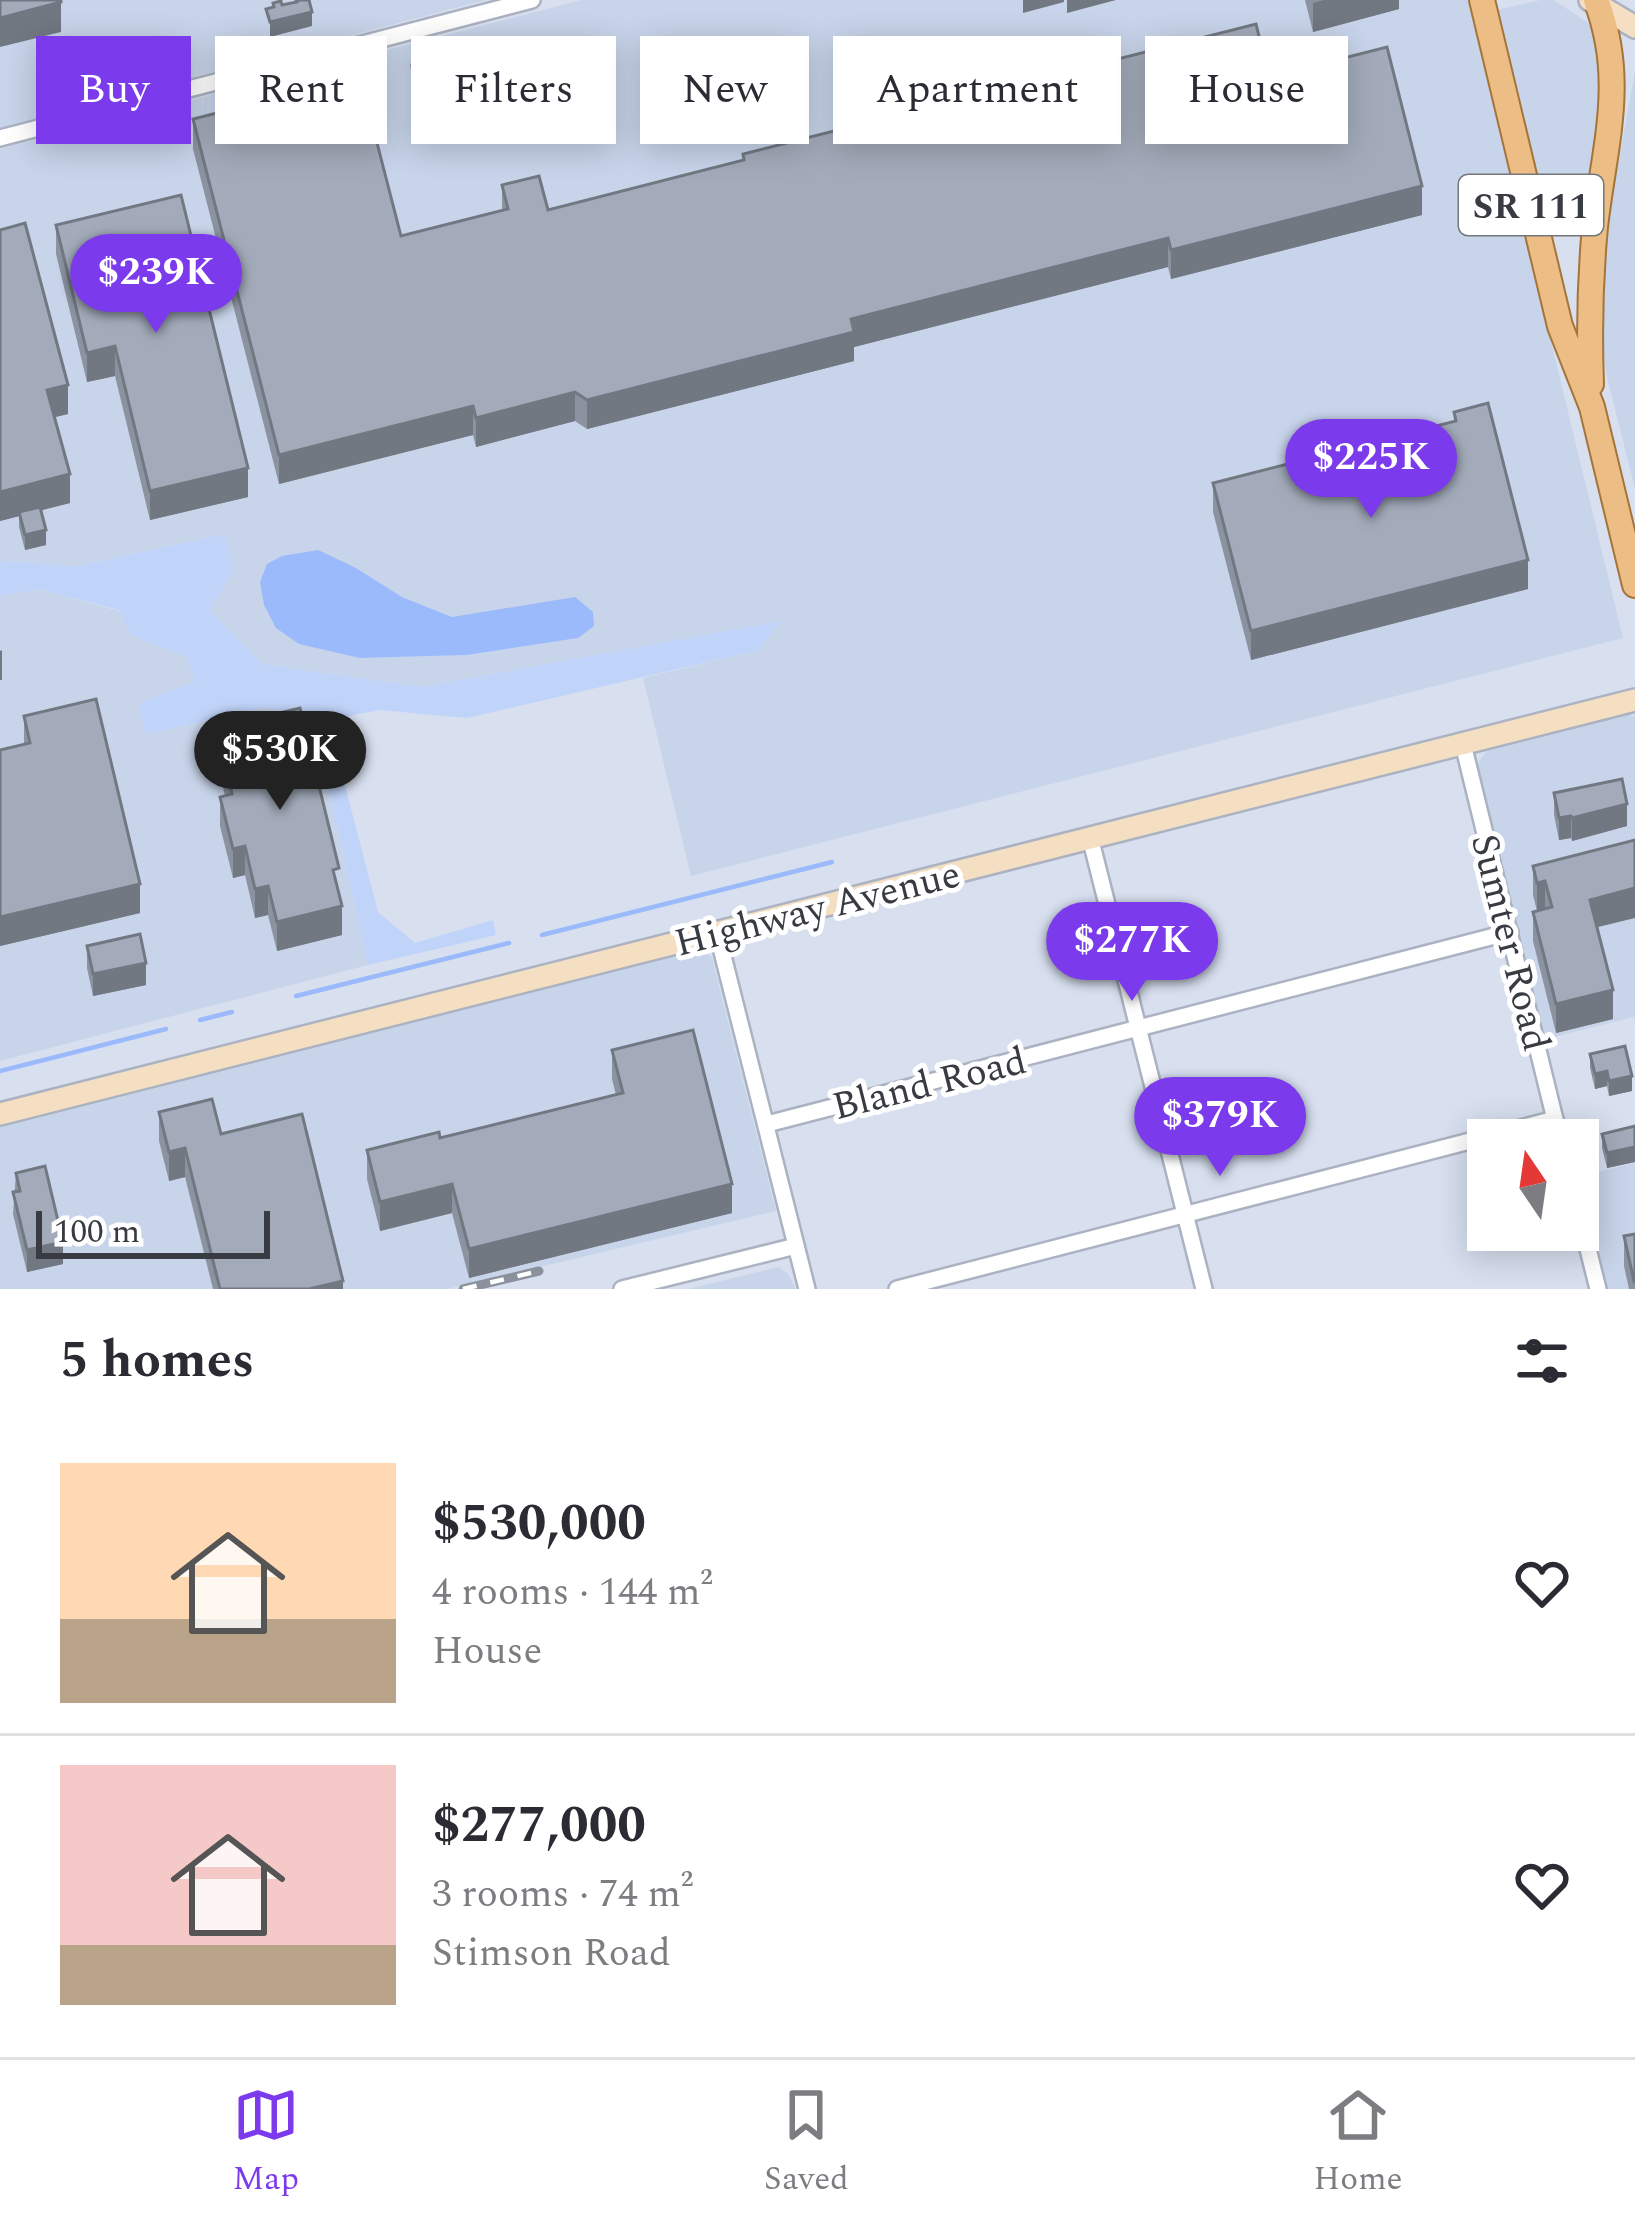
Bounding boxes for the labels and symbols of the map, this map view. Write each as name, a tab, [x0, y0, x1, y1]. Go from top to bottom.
road number: SR 111	[1459, 175, 1603, 235]
pin: $239K	[72, 234, 240, 336]
pin: $225K	[1287, 419, 1455, 521]
pin: $530K	[196, 711, 364, 813]
street label: Sumter Road	[1454, 828, 1565, 1057]
street label: Highway Avenue	[669, 845, 967, 973]
pin: $277K	[1048, 902, 1216, 1004]
street label: Bland Road	[826, 1032, 1033, 1137]
pin: $379K	[1136, 1077, 1304, 1179]
north arrow	[1467, 1119, 1599, 1251]
scale bar	[36, 1205, 270, 1258]

